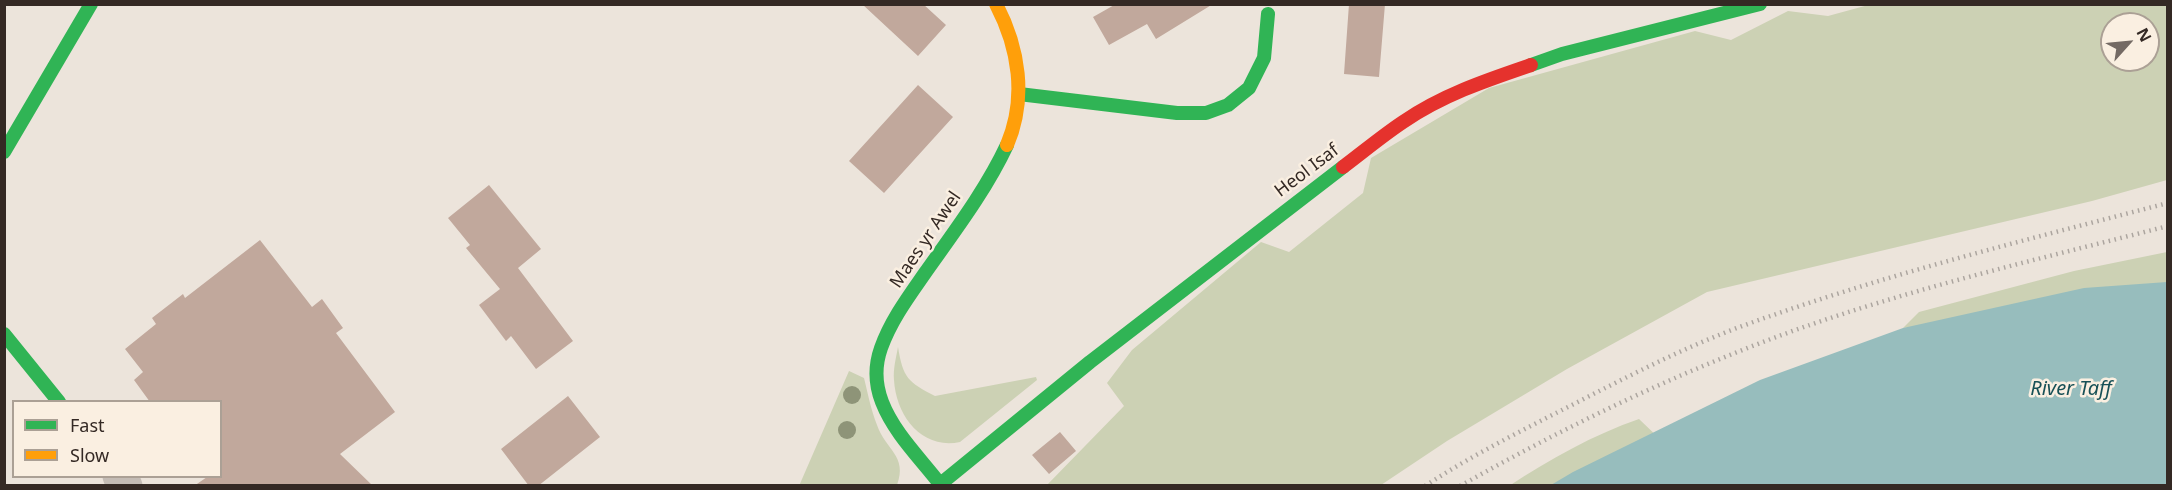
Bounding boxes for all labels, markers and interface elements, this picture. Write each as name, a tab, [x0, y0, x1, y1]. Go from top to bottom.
north arrow	[2100, 12, 2160, 72]
text: N	[2131, 24, 2157, 46]
street label: Heol Isaf	[1271, 140, 1343, 202]
street label: Maes yr Awel	[886, 188, 966, 292]
water label: River Taff	[2030, 377, 2112, 401]
legend	[12, 400, 222, 478]
text: Fast	[70, 413, 105, 437]
text: Slow	[70, 443, 109, 467]

